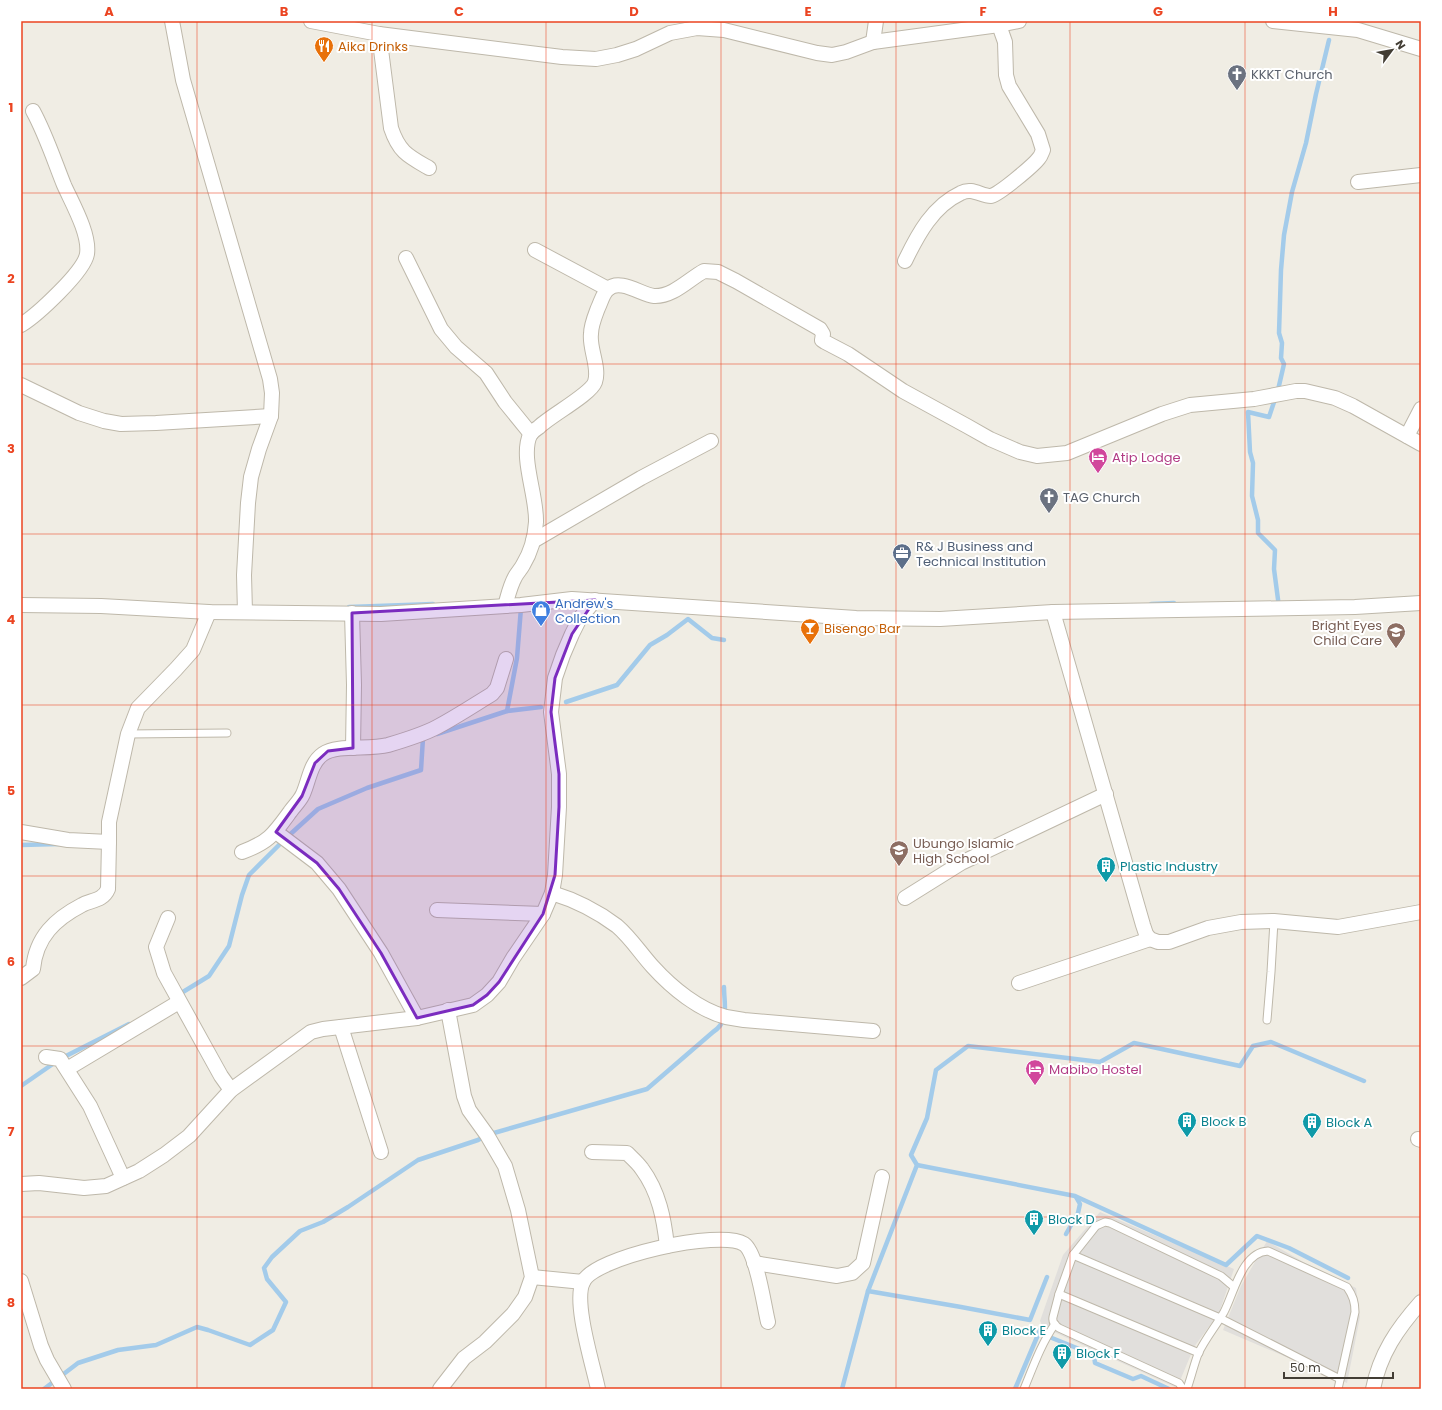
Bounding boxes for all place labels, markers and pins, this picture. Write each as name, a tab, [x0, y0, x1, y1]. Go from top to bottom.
restaurant icon: Aika Drinks	[313, 35, 335, 63]
place label: Aika Drinks	[338, 37, 408, 56]
church icon: KKKT Church	[1226, 63, 1248, 91]
place label: KKKT Church	[1251, 65, 1333, 84]
hotel icon: Atip Lodge	[1087, 446, 1109, 474]
place label: Atip Lodge	[1112, 448, 1181, 467]
church icon: TAG Church	[1038, 486, 1060, 514]
place label: TAG Church	[1063, 488, 1140, 507]
place label: R& J Business and Technical Institution	[916, 537, 1046, 571]
office icon: R& J Business and Technical Institution	[891, 542, 913, 570]
place label: Andrew's Collection	[555, 594, 620, 628]
shop icon: Andrew's Collection	[530, 599, 552, 627]
place label: Bright Eyes Child Care	[1312, 616, 1382, 650]
bar icon: Bisengo Bar	[799, 617, 821, 645]
place label: Bisengo Bar	[824, 619, 901, 638]
school or university icon: Bright Eyes Child Care	[1385, 621, 1407, 649]
place label: Ubungo Islamic High School	[913, 834, 1014, 868]
school or university icon: Ubungo Islamic High School	[888, 839, 910, 867]
building icon: Plastic Industry	[1095, 855, 1117, 883]
place label: Plastic Industry	[1120, 857, 1219, 876]
hotel icon: Mabibo Hostel	[1024, 1058, 1046, 1086]
place label: Mabibo Hostel	[1049, 1060, 1142, 1079]
building icon: Block B	[1176, 1110, 1198, 1138]
building icon: Block A	[1301, 1111, 1323, 1139]
place label: Block B	[1201, 1112, 1247, 1131]
place label: Block A	[1326, 1113, 1373, 1132]
building icon: Block D	[1023, 1208, 1045, 1236]
place label: Block D	[1048, 1210, 1095, 1229]
building icon: Block E	[977, 1319, 999, 1347]
place label: Block E	[1002, 1321, 1046, 1340]
building icon: Block F	[1051, 1342, 1073, 1370]
place label: Block F	[1076, 1344, 1121, 1363]

